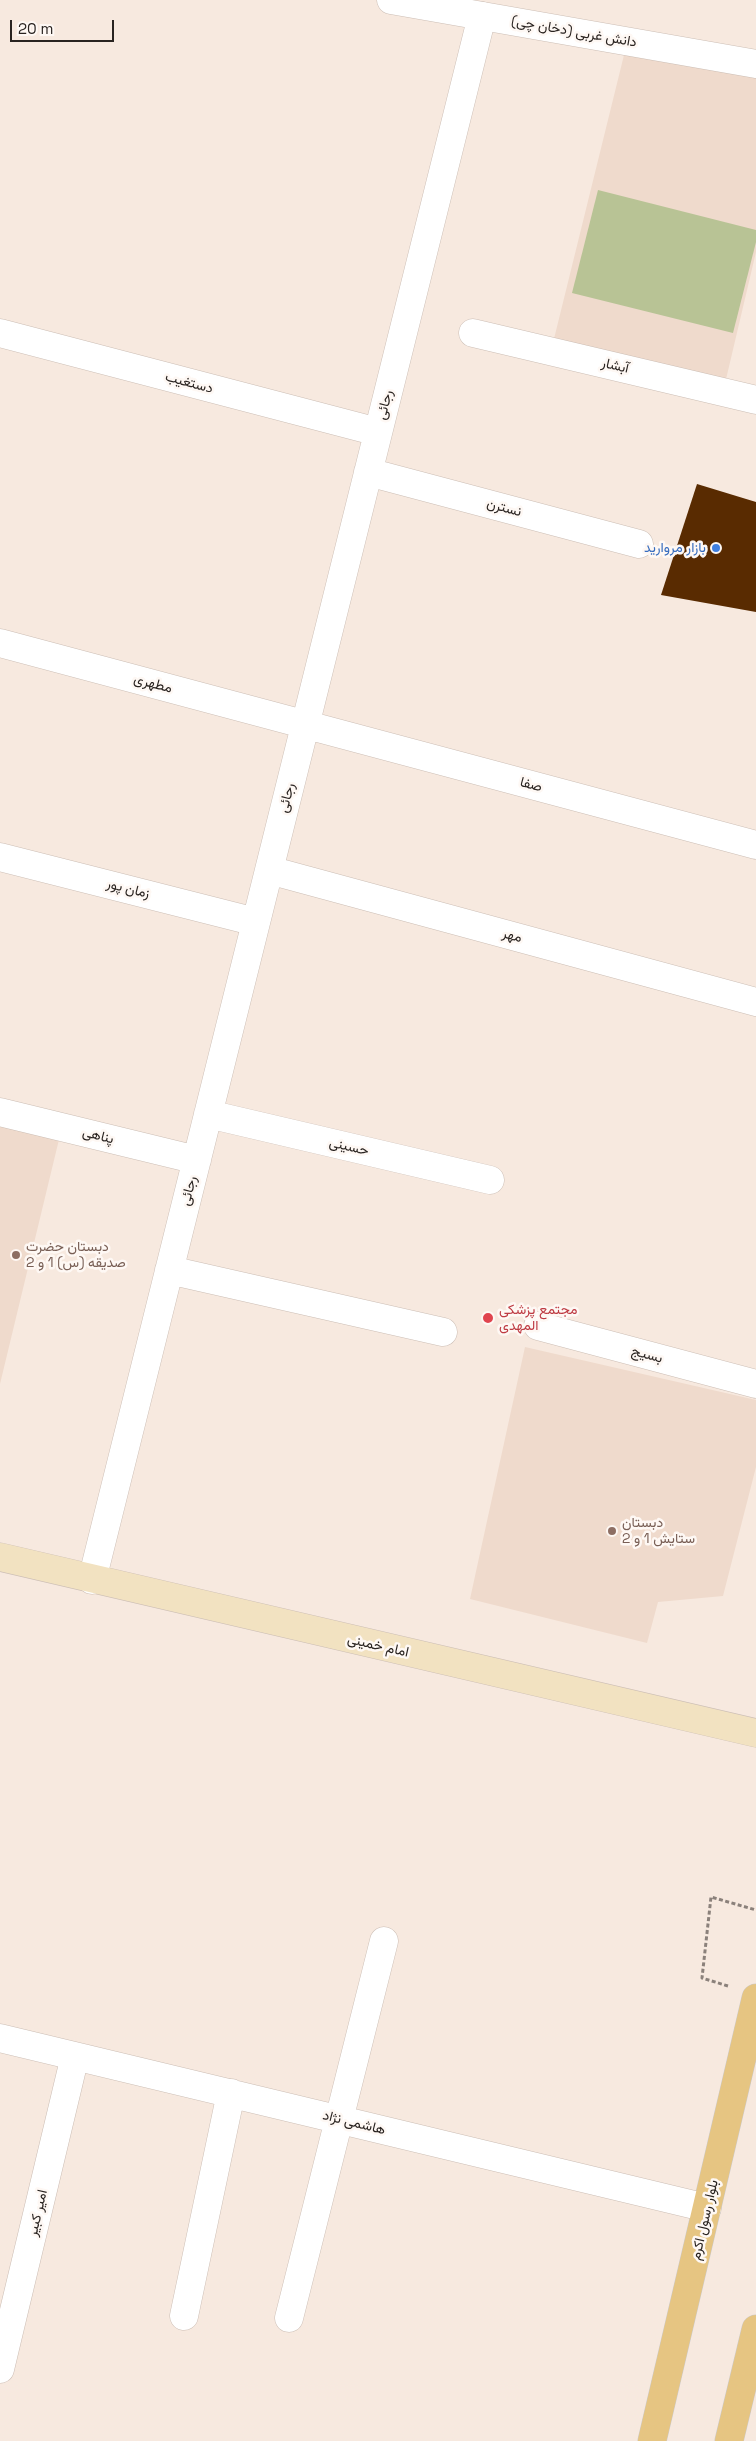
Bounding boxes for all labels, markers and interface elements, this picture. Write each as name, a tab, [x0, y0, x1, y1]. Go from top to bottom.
scale bar	[12, 10, 116, 42]
street label: دانش غربی (دخان چی)	[510, 13, 638, 51]
text: 20 m	[18, 19, 53, 38]
street label: آبشار	[600, 355, 630, 377]
street label: دستغیب	[163, 369, 215, 397]
street label: رجائی	[373, 388, 397, 422]
street label: نسترن	[485, 495, 523, 521]
place label: بازار مروارید	[644, 540, 706, 556]
marker: بازار مروارید	[710, 542, 722, 554]
street label: مطهری	[132, 671, 174, 697]
street label: صفا	[518, 774, 544, 796]
street label: رجائی	[275, 781, 299, 815]
street label: زمان پور	[105, 876, 151, 902]
street label: مهر	[500, 925, 524, 947]
street label: پناهی	[81, 1124, 115, 1148]
street label: حسینی	[328, 1134, 370, 1160]
street label: رجائی	[177, 1174, 201, 1208]
place label: دبستان حضرت صدیقه (س) 1 و 2	[26, 1239, 126, 1272]
marker: دبستان حضرت صدیقه (س) 1 و 2	[10, 1249, 22, 1261]
place label: مجتمع پزشکی المهدی	[499, 1302, 577, 1334]
marker: مجتمع پزشکی المهدی	[481, 1311, 495, 1325]
street label: بسیج	[630, 1343, 664, 1367]
place label: دبستان ستایش 1 و 2	[622, 1515, 695, 1548]
marker: دبستان ستایش 1 و 2	[606, 1525, 618, 1537]
street label: امام خمینی	[346, 1631, 410, 1661]
street label: هاشمی نژاد	[321, 2107, 387, 2139]
street label: بلوار رسول اکرم	[688, 2178, 722, 2262]
street label: امیر کبیر	[24, 2188, 52, 2238]

